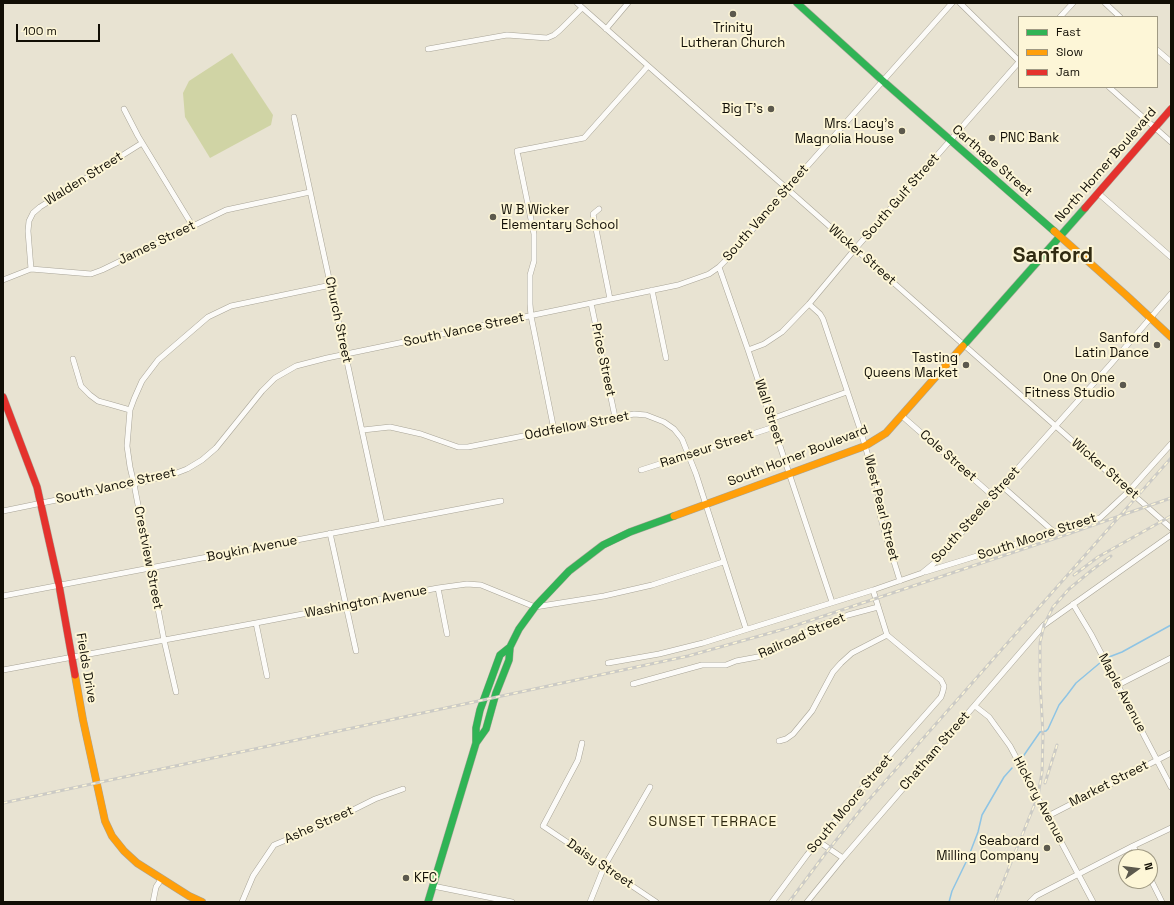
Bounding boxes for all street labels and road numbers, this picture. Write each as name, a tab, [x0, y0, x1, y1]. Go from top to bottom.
street label: North Horner Boulevard	[1052, 105, 1160, 225]
street label: Carthage Street	[949, 122, 1035, 200]
street label: Walden Street	[42, 149, 126, 209]
street label: South Gulf Street	[859, 150, 943, 244]
street label: South Vance Street	[720, 162, 812, 264]
street label: James Street	[116, 218, 198, 268]
street label: Wicker Street	[825, 221, 899, 289]
street label: Church Street	[321, 276, 355, 364]
street label: South Vance Street	[402, 310, 526, 350]
street label: Price Street	[588, 322, 618, 398]
street label: Wall Street	[751, 377, 787, 447]
street label: Oddfellow Street	[523, 408, 631, 444]
street label: South Horner Boulevard	[726, 422, 870, 490]
street label: Ramseur Street	[658, 427, 756, 471]
street label: Cole Street	[916, 427, 980, 485]
street label: Wicker Street	[1068, 435, 1142, 503]
street label: West Pearl Street	[860, 453, 902, 563]
street label: South Steele Street	[929, 464, 1023, 566]
street label: South Vance Street	[54, 465, 178, 507]
street label: Crestview Street	[130, 505, 166, 611]
street label: South Moore Street	[976, 510, 1098, 564]
street label: Boykin Avenue	[205, 533, 299, 565]
street label: Washington Avenue	[304, 583, 428, 621]
street label: Railroad Street	[756, 610, 848, 662]
street label: Fields Drive	[72, 632, 100, 704]
street label: Maple Avenue	[1095, 651, 1149, 735]
street label: Chatham Street	[897, 709, 973, 793]
street label: South Moore Street	[804, 751, 896, 857]
street label: Hickory Avenue	[1010, 754, 1068, 846]
street label: Market Street	[1067, 757, 1151, 811]
street label: Ashe Street	[282, 803, 356, 847]
street label: Daisy Street	[564, 836, 636, 892]

